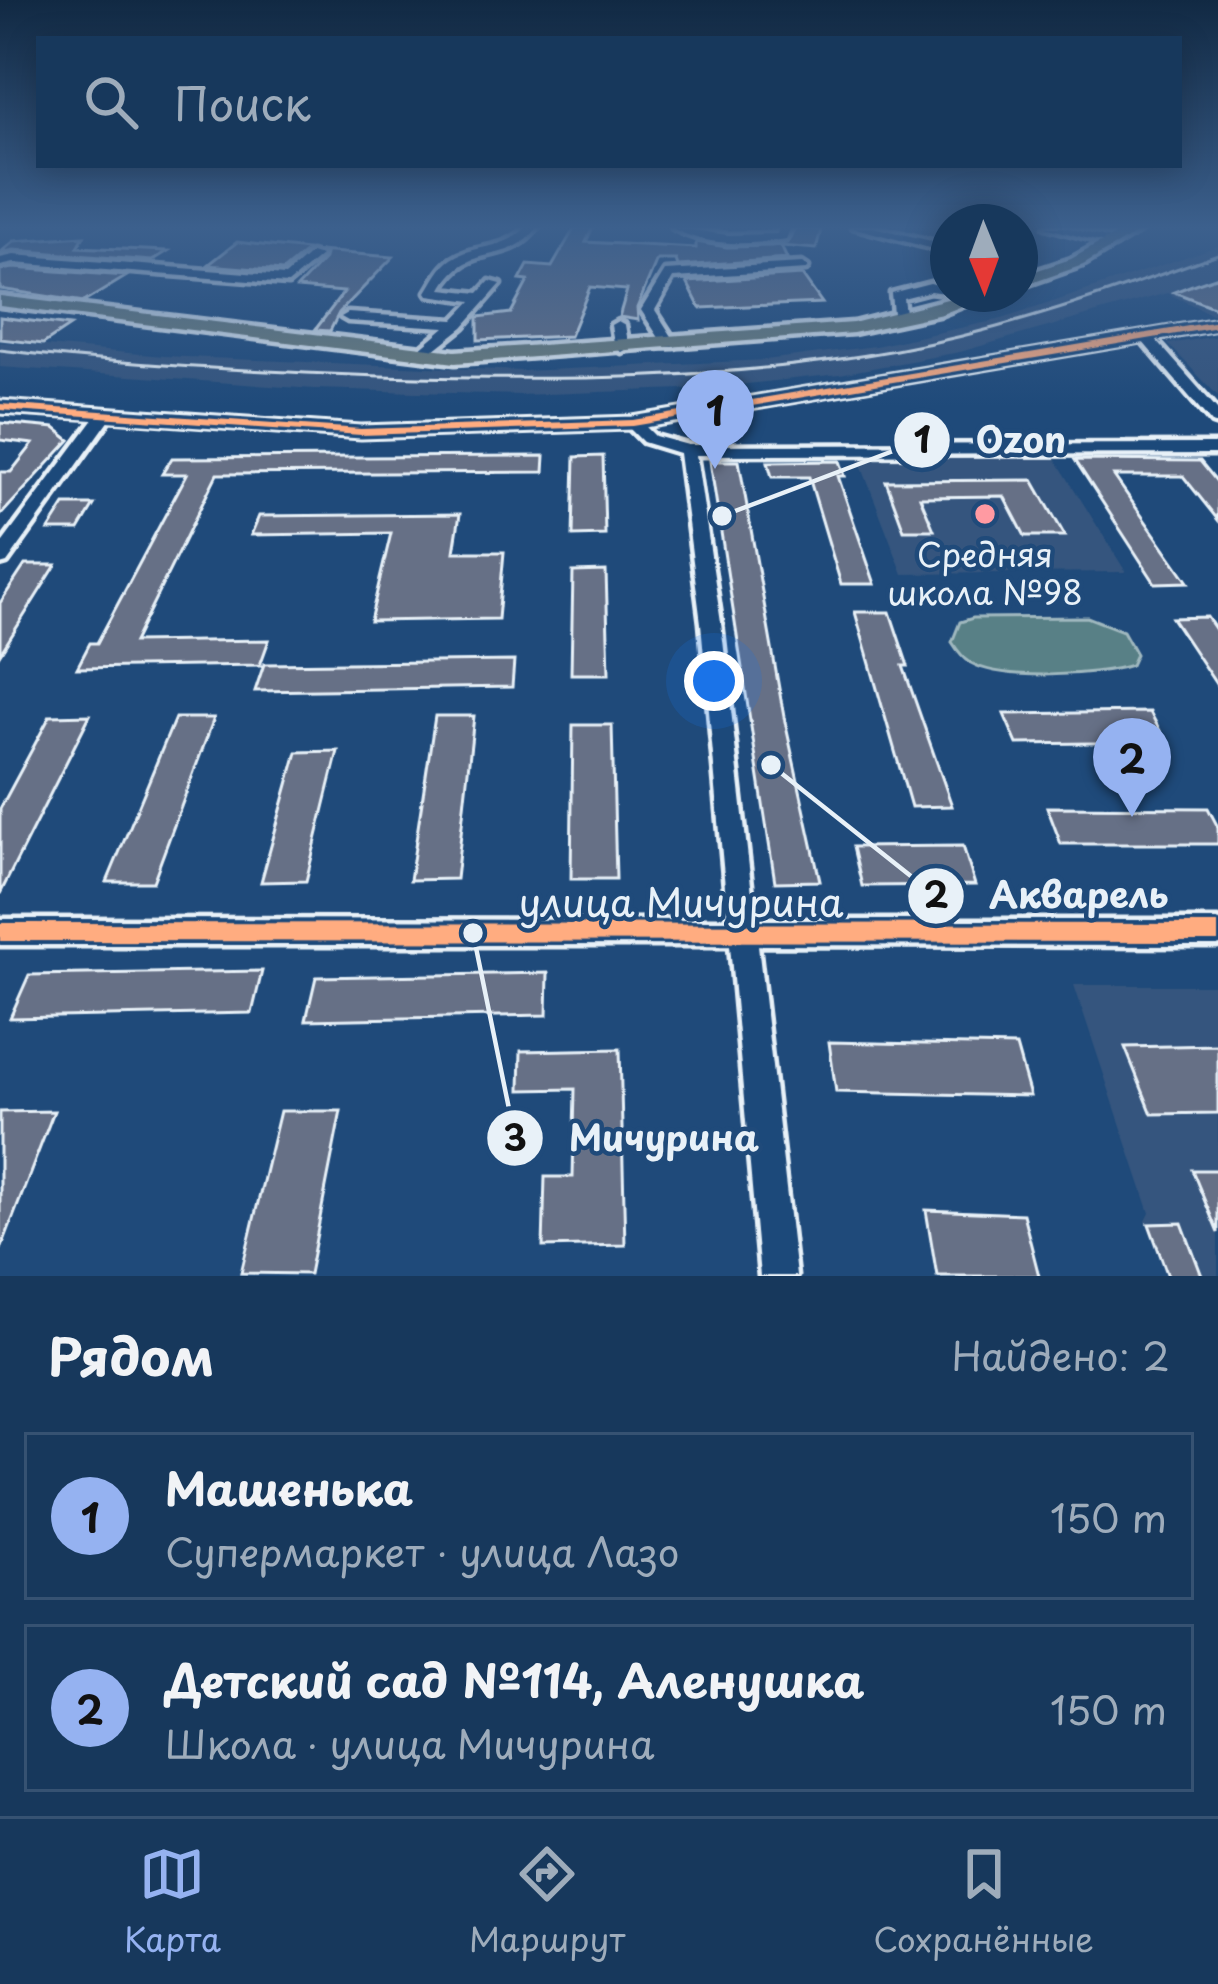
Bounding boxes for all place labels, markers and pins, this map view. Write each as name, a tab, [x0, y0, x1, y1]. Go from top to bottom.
pin: 1	[676, 370, 754, 469]
callout: Ozon	[892, 404, 1090, 476]
marker: Средняя школа №98	[972, 501, 998, 527]
place label: Средняя школа №98	[887, 528, 1083, 616]
pin: 2	[1093, 718, 1171, 817]
callout: Акварель	[906, 860, 1193, 932]
callout: Мичурина	[485, 1102, 783, 1174]

